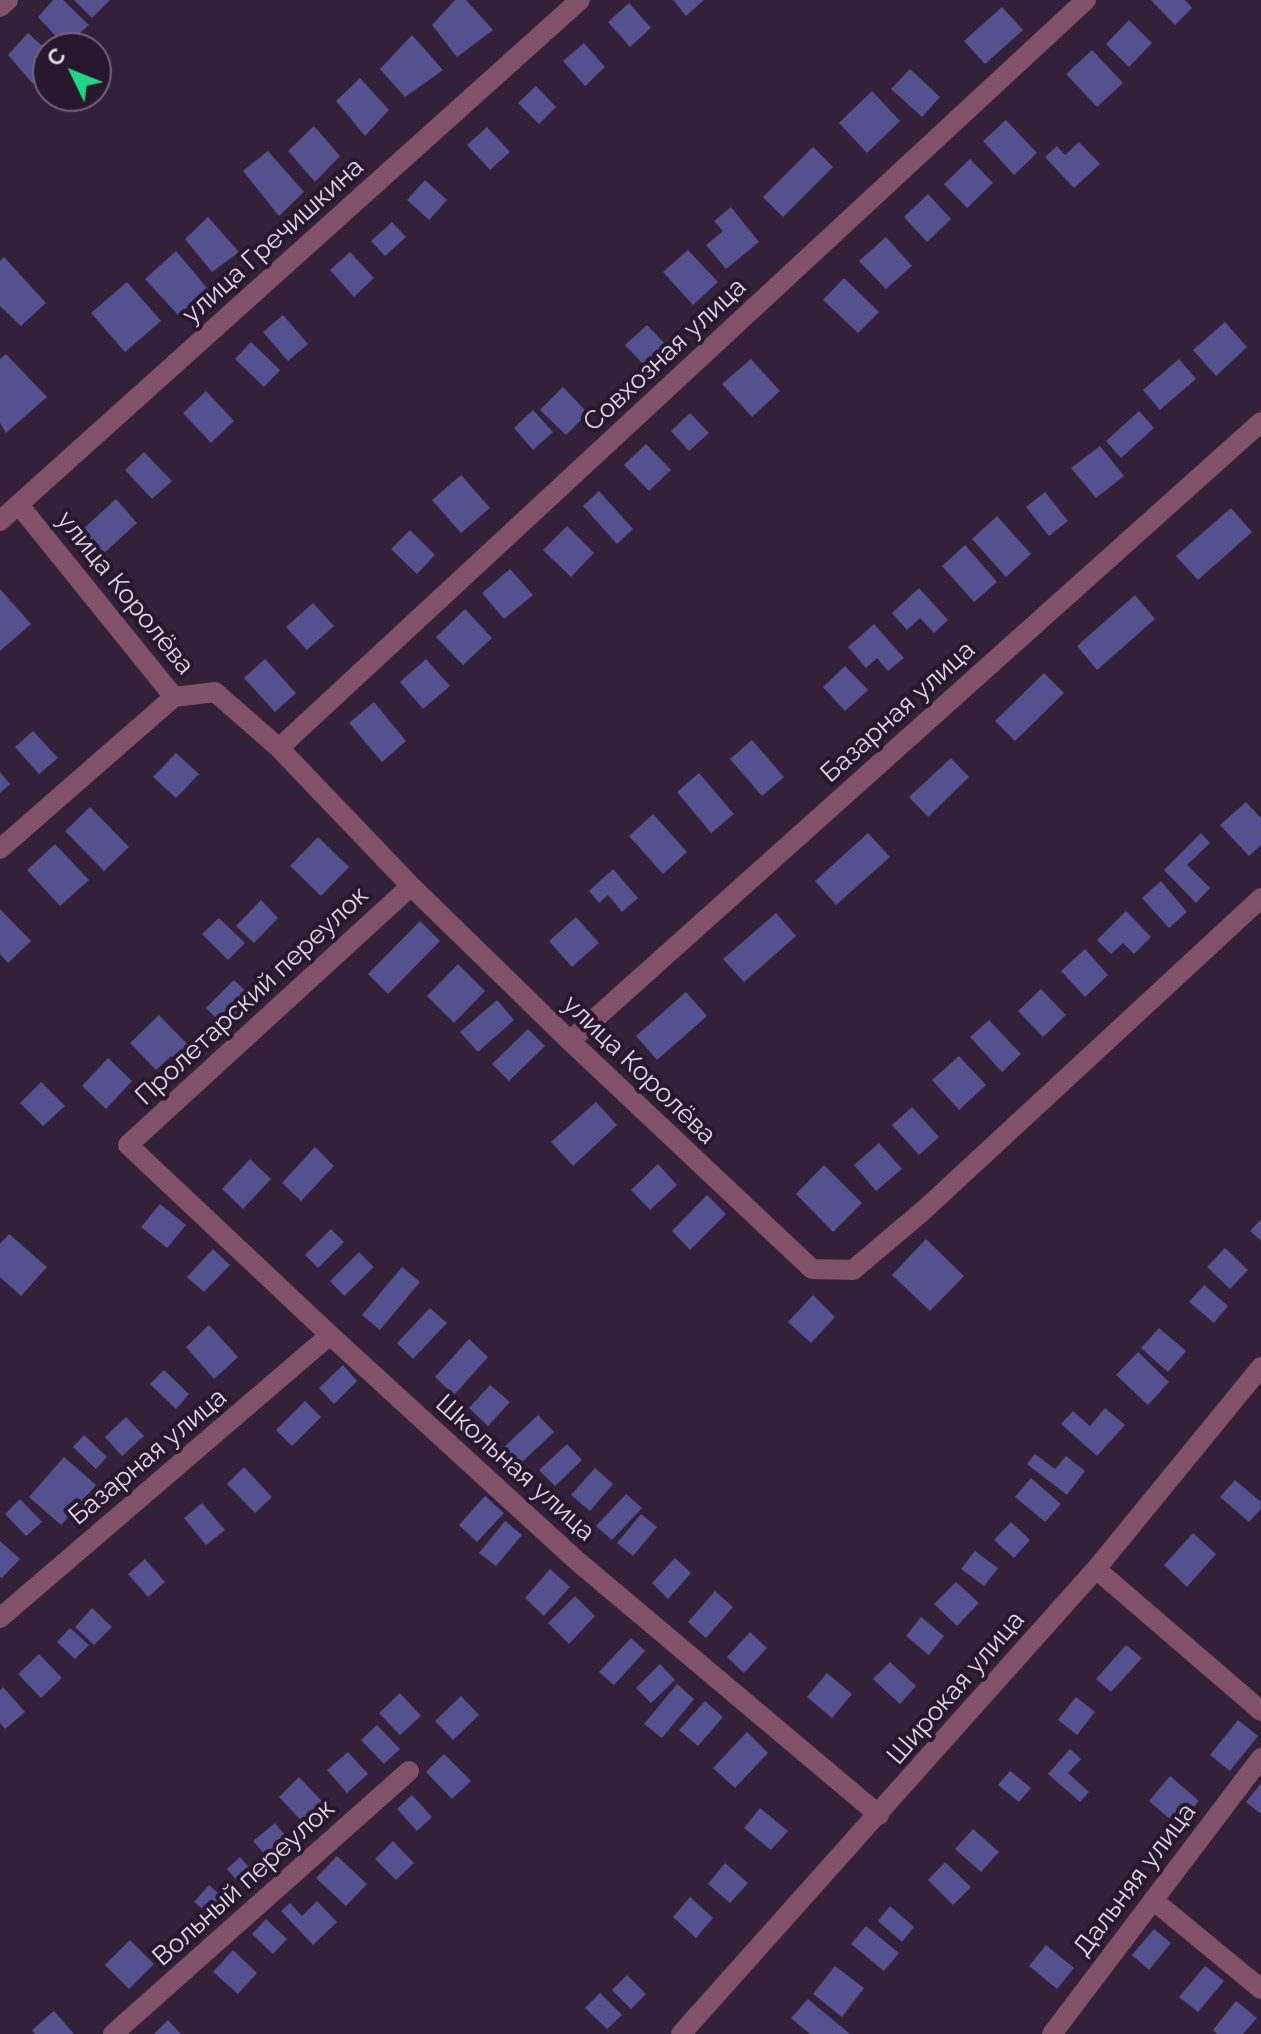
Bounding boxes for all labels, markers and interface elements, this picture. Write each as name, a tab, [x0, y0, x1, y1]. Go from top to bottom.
north arrow	[32, 32, 112, 112]
text: С	[41, 43, 71, 71]
street label: улица Гречишкина	[176, 152, 370, 330]
street label: Совхозная улица	[577, 272, 753, 438]
street label: улица Королёва	[50, 505, 200, 681]
street label: Базарная улица	[815, 635, 981, 789]
street label: Пролетарский переулок	[129, 880, 375, 1112]
street label: улица Королёва	[556, 989, 722, 1151]
street label: Базарная улица	[63, 1382, 233, 1532]
street label: Школьная улица	[429, 1388, 601, 1548]
street label: Широкая улица	[881, 1605, 1031, 1771]
street label: Вольный переулок	[147, 1793, 341, 1973]
street label: Дальняя улица	[1067, 1797, 1203, 1963]

